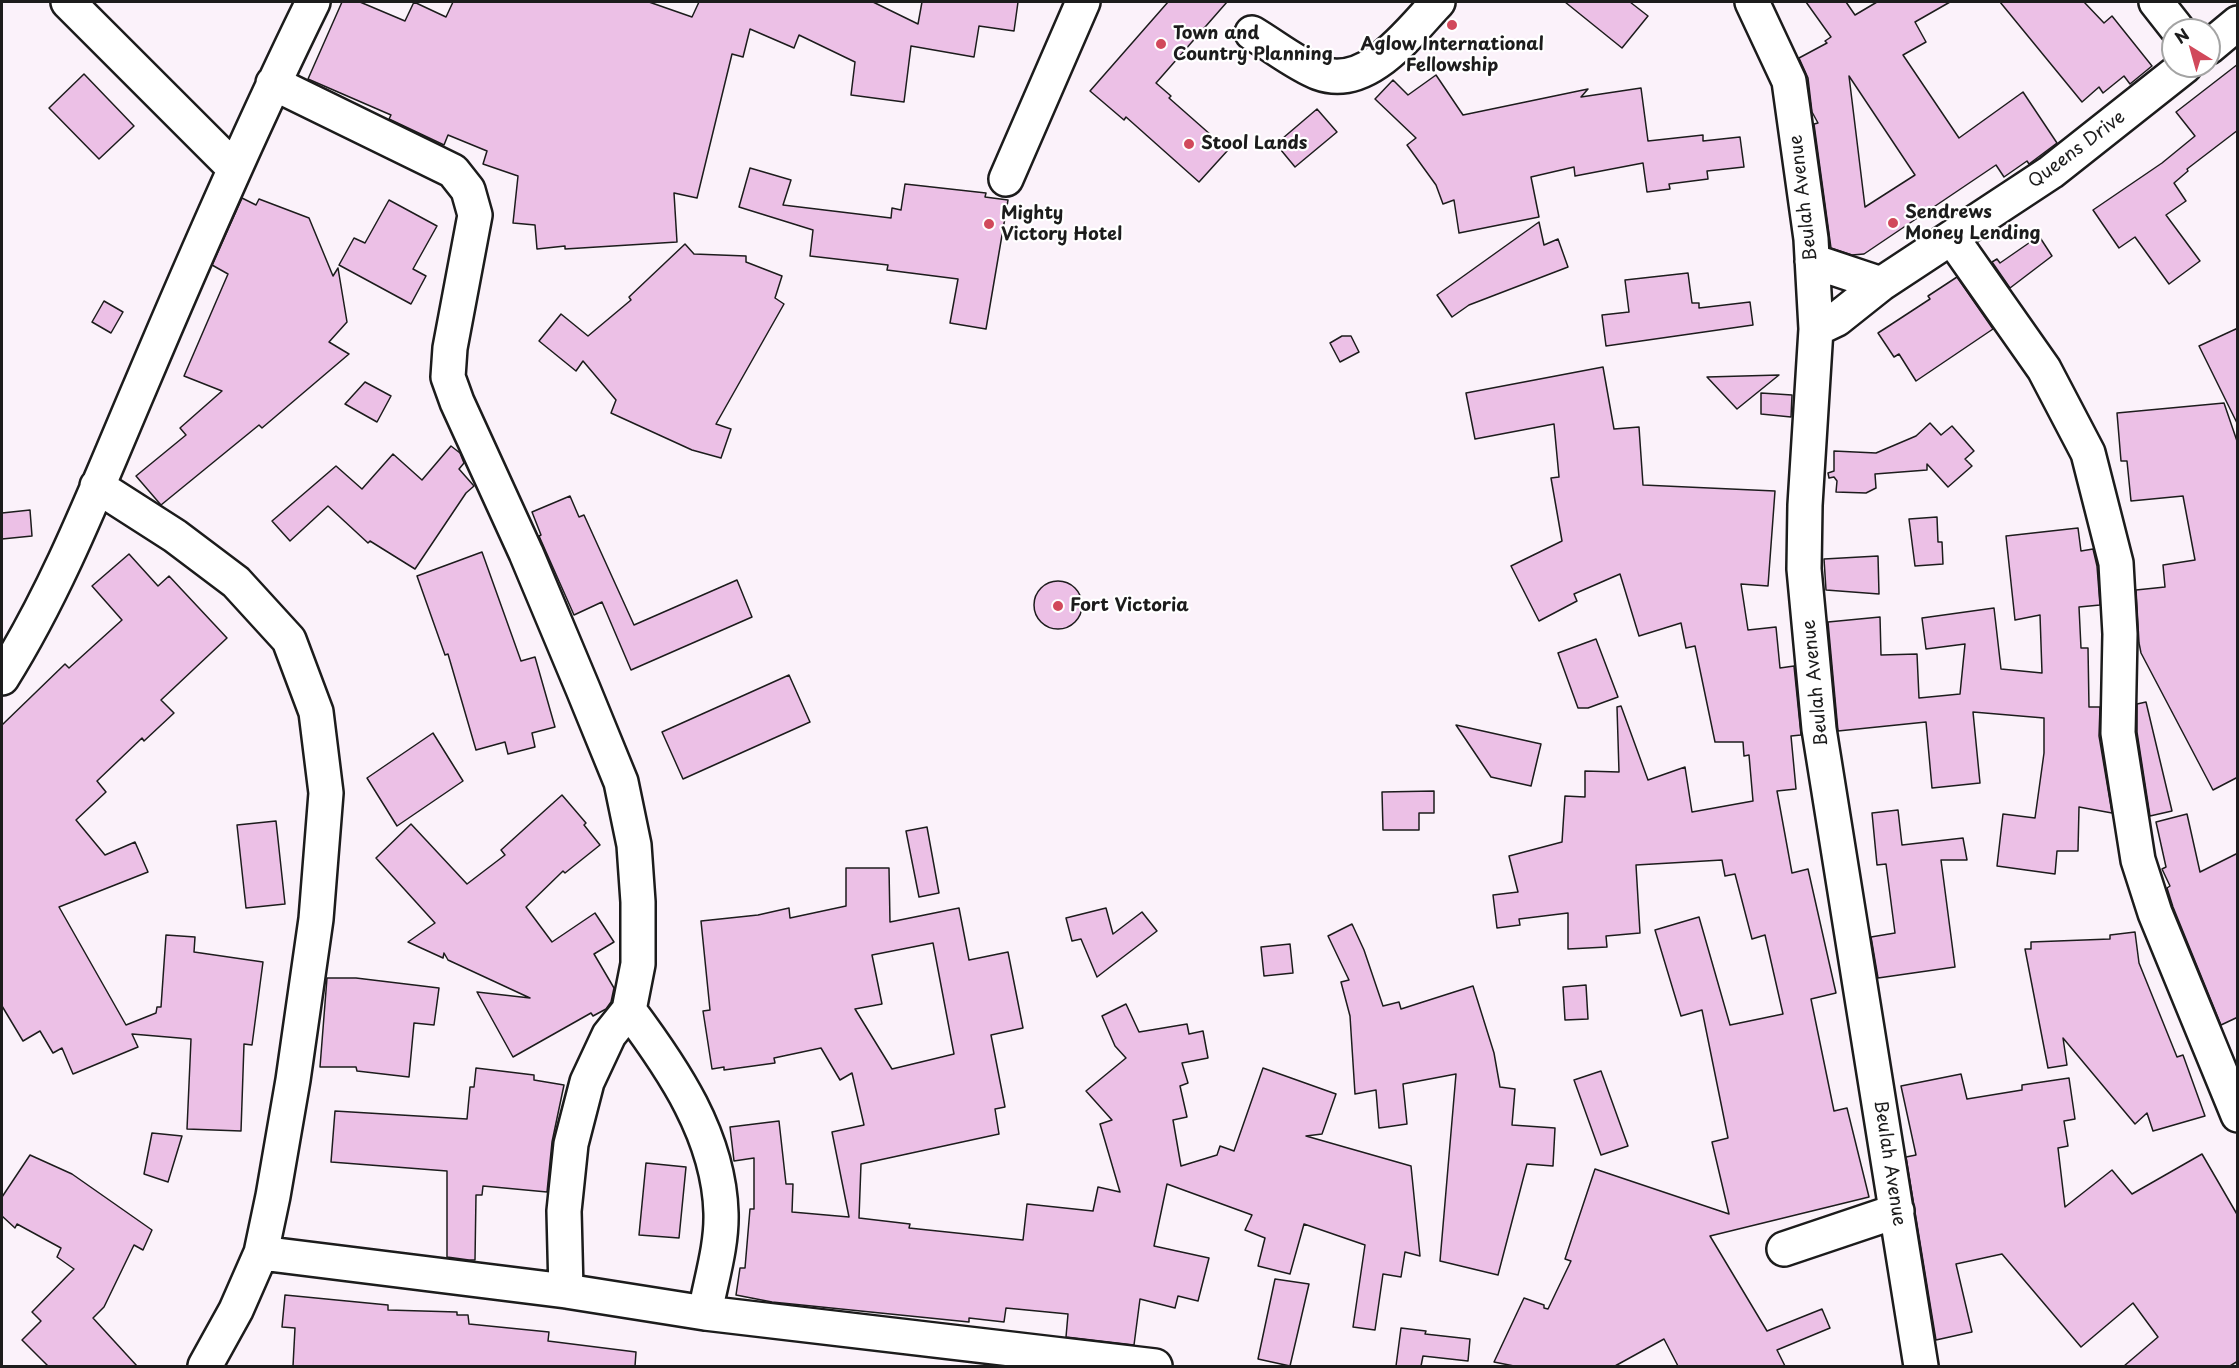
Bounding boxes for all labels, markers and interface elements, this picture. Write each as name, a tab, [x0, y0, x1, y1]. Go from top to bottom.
marker: Aglow International Fellowship	[1445, 18, 1459, 32]
north arrow	[2161, 18, 2221, 78]
text: N	[2169, 22, 2194, 49]
place label: Town and Country Planning	[1173, 23, 1333, 66]
place label: Aglow International Fellowship	[1360, 34, 1544, 76]
marker: Town and Country Planning	[1154, 37, 1168, 51]
street label: Queens Drive	[2024, 107, 2130, 193]
place label: Stool Lands	[1201, 133, 1307, 155]
street label: Beulah Avenue	[1786, 134, 1822, 262]
marker: Stool Lands	[1182, 137, 1196, 151]
place label: Sendrews Money Lending	[1905, 202, 2040, 244]
place label: Mighty Victory Hotel	[1001, 203, 1122, 246]
marker: Sendrews Money Lending	[1886, 216, 1900, 230]
marker: Mighty Victory Hotel	[982, 217, 996, 231]
place label: Fort Victoria	[1070, 595, 1189, 617]
marker: Fort Victoria	[1051, 599, 1065, 613]
street label: Beulah Avenue	[1799, 619, 1833, 747]
street label: Beulah Avenue	[1868, 1098, 1910, 1228]

